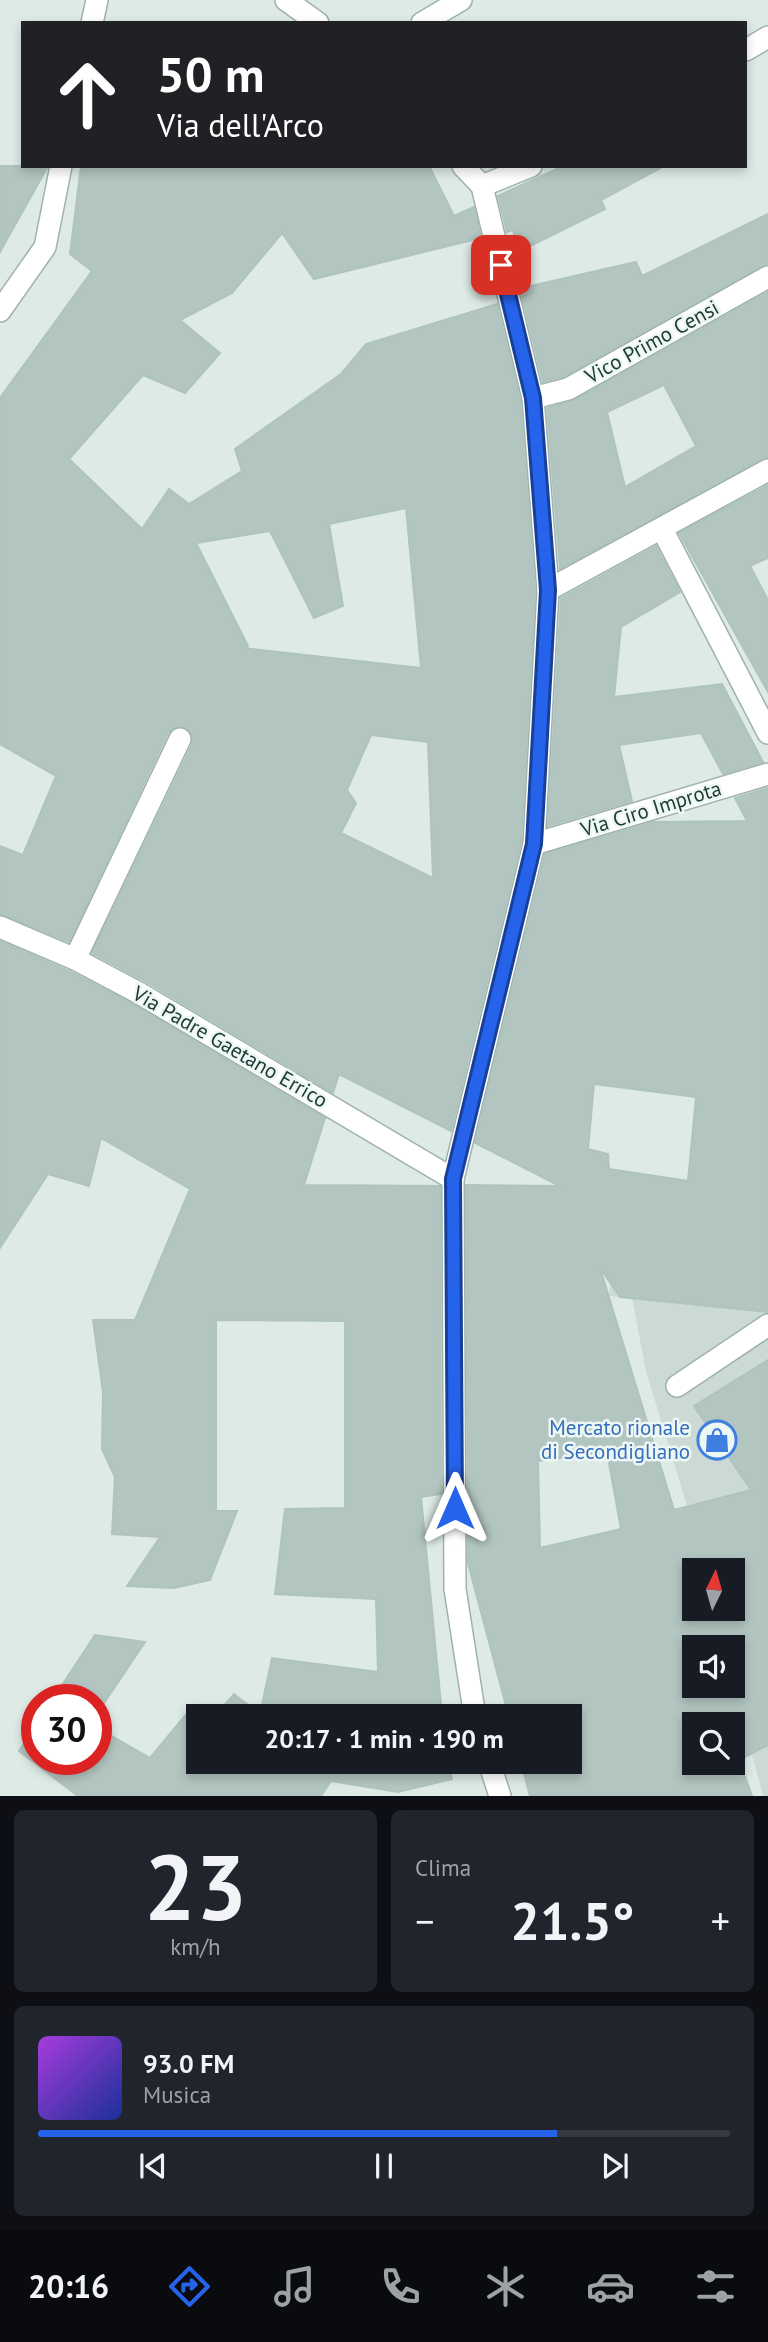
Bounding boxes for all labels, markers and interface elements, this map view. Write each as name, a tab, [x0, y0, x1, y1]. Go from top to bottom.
text: 50 m	[157, 42, 264, 106]
icon: ahead	[42, 49, 133, 140]
text: Via dell'Arco	[157, 104, 324, 146]
pin	[471, 235, 531, 295]
icon: arrive	[482, 246, 520, 284]
street label: Vico Primo Censi	[579, 294, 723, 390]
street label: Via Ciro Improta	[576, 774, 724, 843]
street label: Via Padre Gaetano Errico	[127, 979, 333, 1113]
place label: Mercato rionale di Secondigliano	[541, 1414, 690, 1465]
shop icon: Mercato rionale di Secondigliano	[696, 1419, 738, 1461]
position arrow	[418, 1471, 492, 1545]
north arrow	[682, 1558, 746, 1620]
map controls	[682, 1558, 745, 1775]
button: sound	[682, 1635, 745, 1698]
speed limit sign: 30	[21, 1684, 112, 1775]
button: search	[682, 1712, 745, 1775]
text: 20:17 · 1 min · 190 m	[264, 1722, 504, 1755]
text: 23	[144, 1827, 247, 1945]
text: Clima	[415, 1853, 471, 1882]
text: 21.5°	[511, 1887, 634, 1954]
text: −	[415, 1896, 434, 1945]
text: +	[711, 1896, 730, 1945]
text: km/h	[170, 1932, 221, 1961]
text: 93.0 FM	[143, 2047, 234, 2080]
text: Musica	[143, 2080, 211, 2109]
icon: previous	[134, 2147, 172, 2185]
icon: pause	[365, 2147, 403, 2185]
icon: next	[596, 2147, 634, 2185]
icon: directions	[165, 2262, 214, 2311]
icon: music	[270, 2262, 319, 2311]
icon: phone	[376, 2262, 425, 2311]
icon: climate	[481, 2262, 530, 2311]
icon: car	[586, 2262, 635, 2311]
icon: filters	[691, 2262, 740, 2311]
text: 20:16	[28, 2265, 109, 2307]

